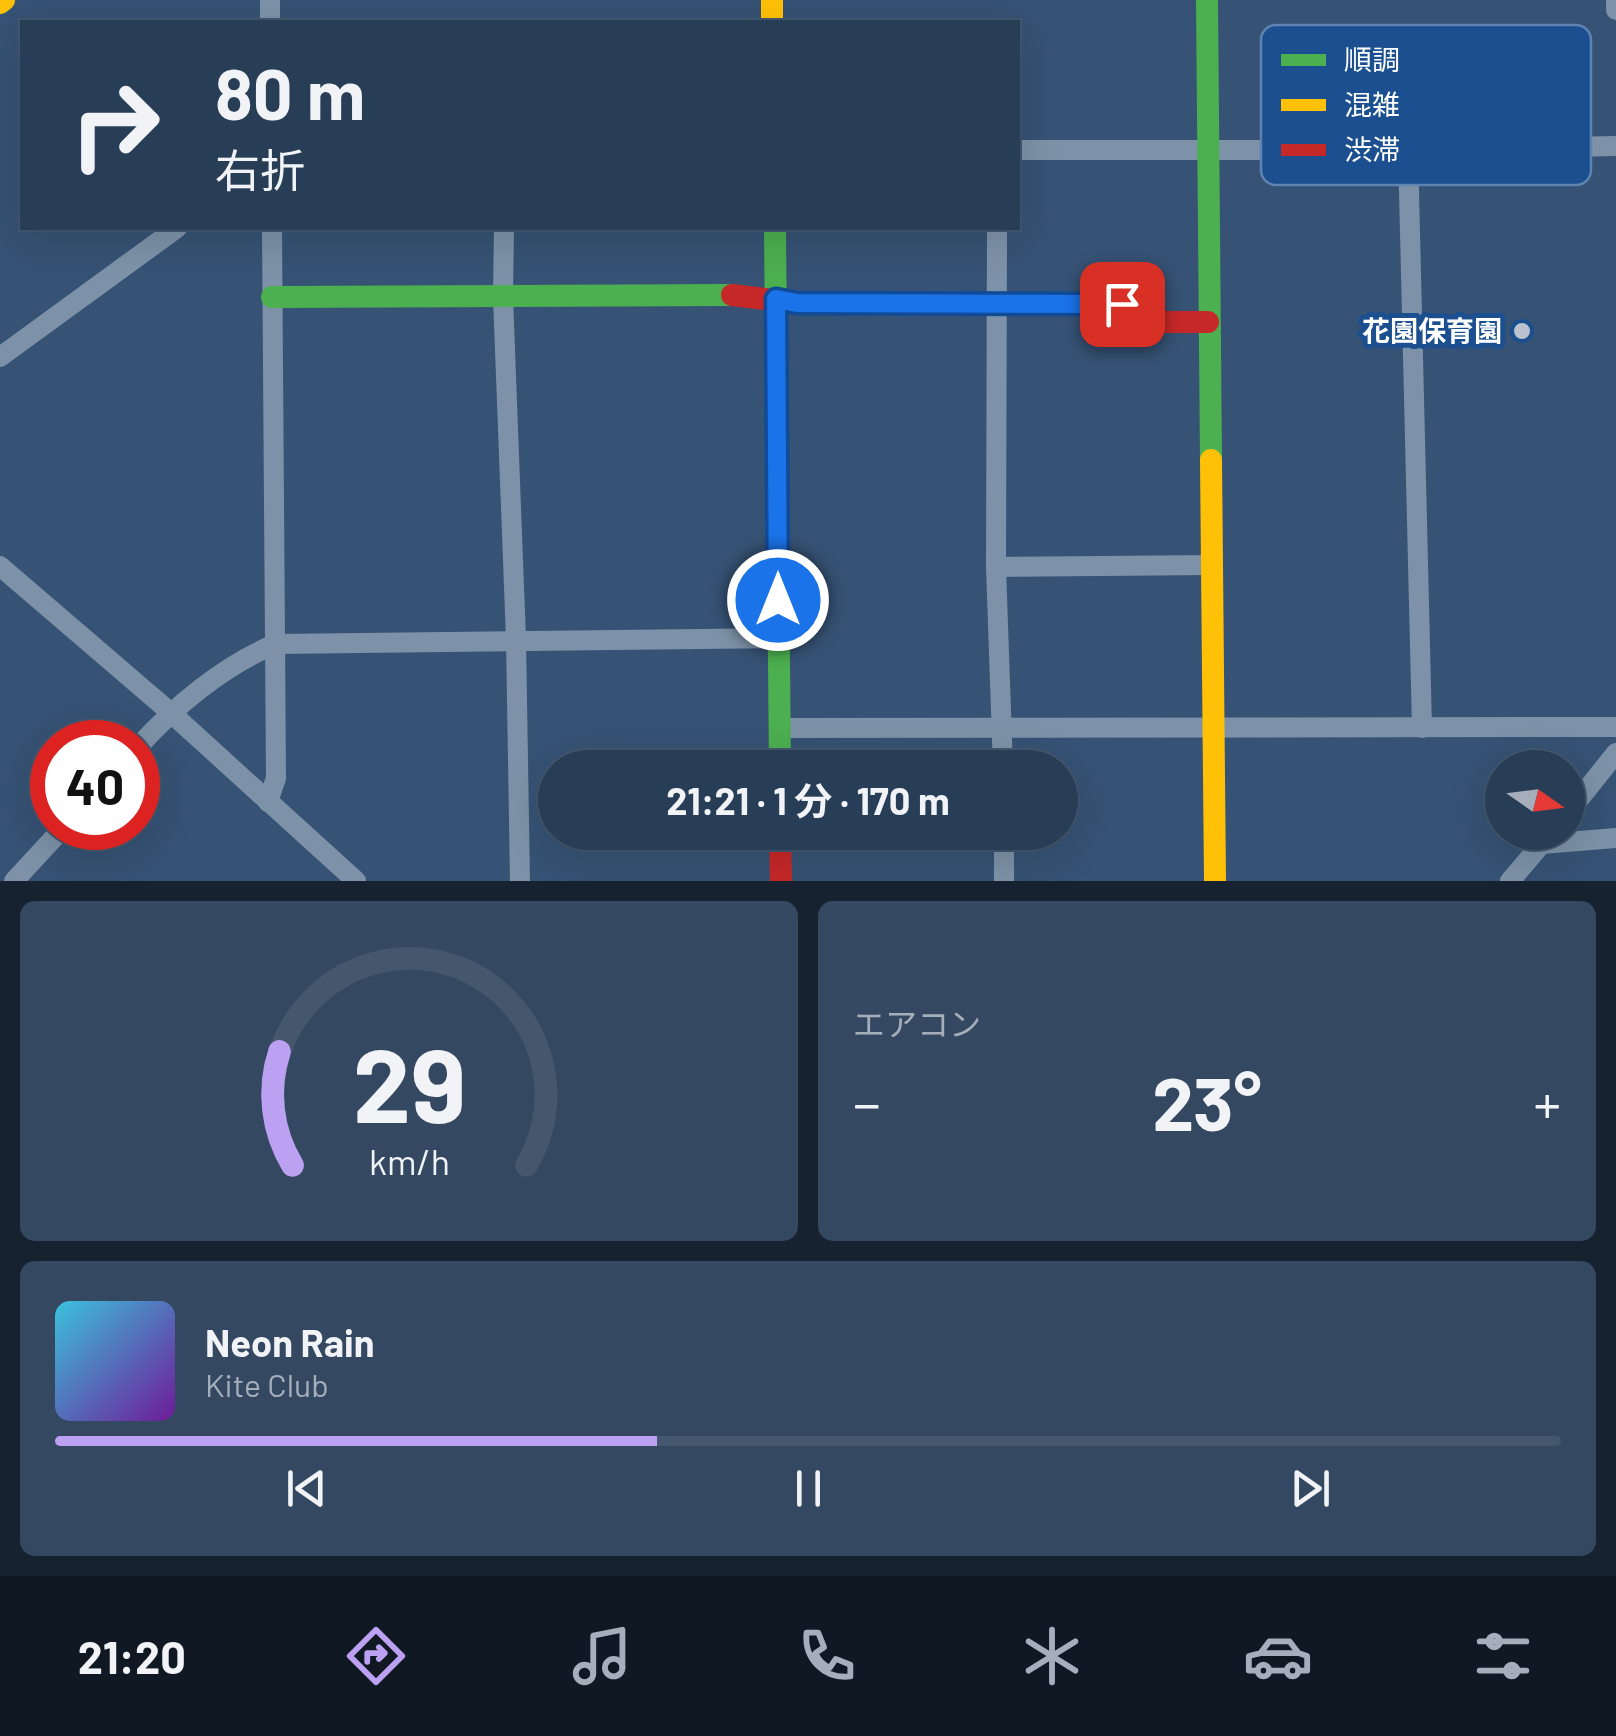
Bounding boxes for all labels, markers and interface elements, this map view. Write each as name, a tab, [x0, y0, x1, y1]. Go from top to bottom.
legend	[1261, 25, 1591, 185]
text: 順調	[1344, 42, 1400, 76]
text: 80 m	[215, 50, 365, 134]
icon: right	[50, 60, 180, 190]
text: 混雑	[1344, 87, 1400, 121]
text: 渋滞	[1344, 132, 1400, 166]
text: 右折	[215, 142, 305, 196]
pin	[1080, 262, 1165, 347]
icon: arrive	[1095, 277, 1150, 332]
place label: 花園保育園	[1362, 313, 1502, 347]
marker: 花園保育園	[1511, 320, 1533, 342]
position arrow	[726, 548, 830, 652]
speed limit sign: 40	[30, 720, 160, 850]
north arrow	[1485, 750, 1585, 850]
map controls	[1485, 750, 1585, 850]
text: 21:21 · 1 分 · 170 m	[666, 777, 950, 823]
text: エアコン	[853, 1004, 981, 1042]
text: 29	[352, 1019, 466, 1144]
text: 23°	[1152, 1056, 1262, 1146]
text: −	[853, 1069, 881, 1135]
text: +	[1533, 1069, 1561, 1135]
text: km/h	[369, 1139, 449, 1182]
text: Neon Rain	[205, 1319, 374, 1365]
text: Kite Club	[205, 1365, 329, 1403]
icon: previous	[279, 1461, 334, 1516]
icon: pause	[781, 1461, 836, 1516]
icon: next	[1283, 1461, 1338, 1516]
icon: directions	[341, 1621, 411, 1691]
icon: music	[567, 1621, 637, 1691]
icon: phone	[792, 1621, 862, 1691]
icon: climate	[1017, 1621, 1087, 1691]
icon: car	[1243, 1621, 1313, 1691]
icon: filters	[1468, 1621, 1538, 1691]
text: 21:20	[78, 1629, 186, 1683]

